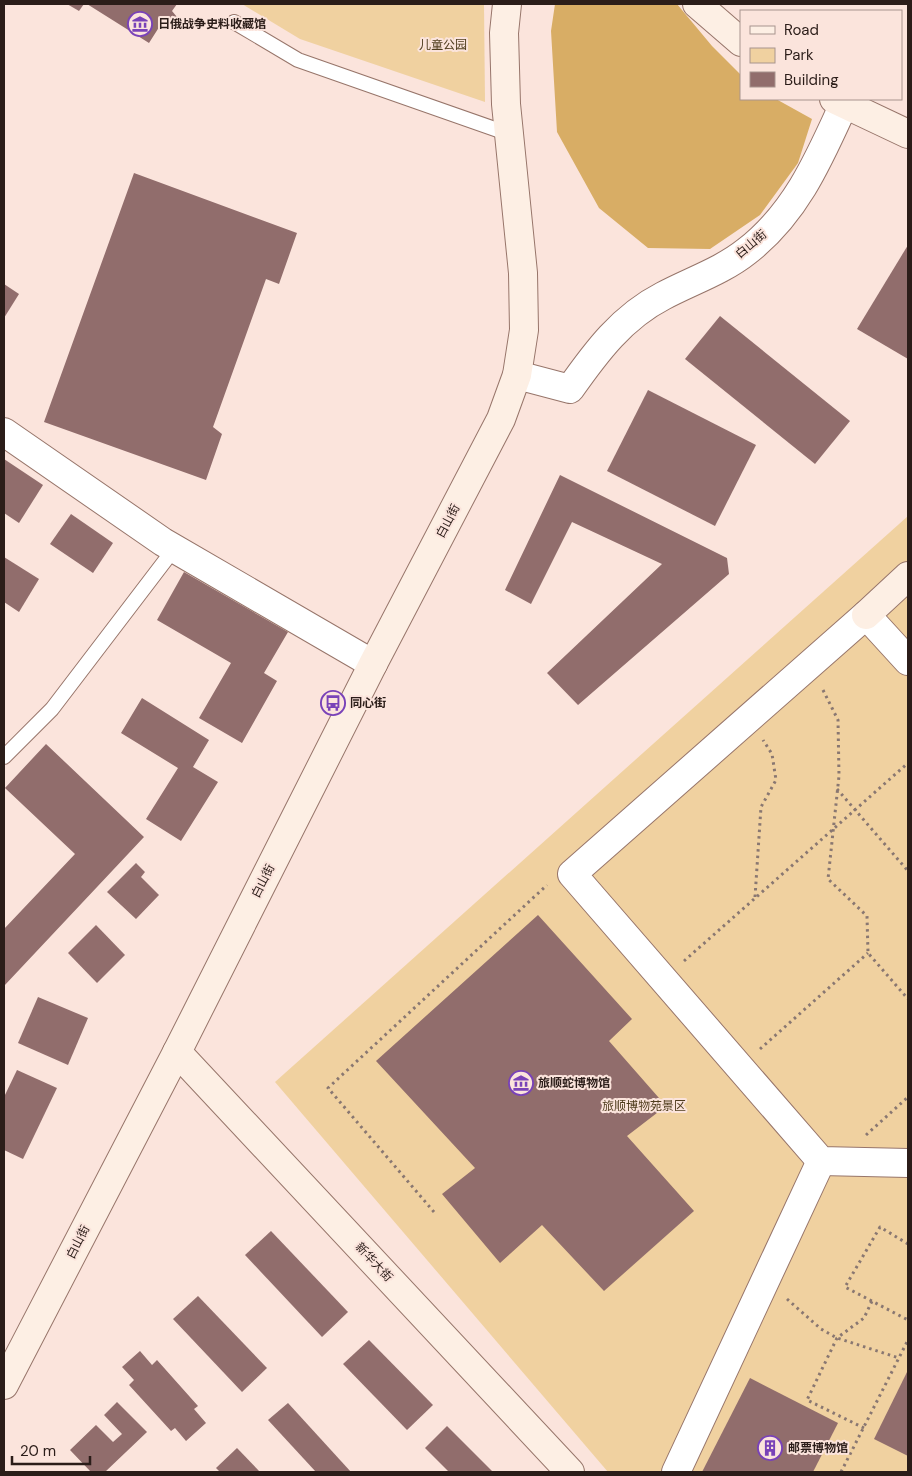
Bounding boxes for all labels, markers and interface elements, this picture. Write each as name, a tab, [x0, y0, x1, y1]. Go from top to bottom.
legend	[740, 10, 902, 100]
museum icon: 日俄战争史料收藏馆	[127, 11, 153, 37]
place label: 日俄战争史料收藏馆	[158, 16, 266, 32]
text: Road	[784, 20, 819, 40]
park label: 儿童公园	[419, 37, 467, 53]
text: Park	[784, 45, 814, 65]
text: Building	[784, 70, 839, 90]
street label: 白山街	[732, 226, 770, 262]
street label: 白山街	[432, 501, 464, 541]
bus stop icon: 同心街	[320, 690, 346, 716]
place label: 同心街	[350, 695, 386, 711]
street label: 白山街	[248, 861, 278, 901]
museum icon: 旅顺蛇博物馆	[508, 1070, 534, 1096]
place label: 旅顺蛇博物馆	[538, 1075, 610, 1091]
park label: 旅顺博物苑景区	[602, 1098, 686, 1114]
street label: 白山街	[63, 1222, 93, 1262]
street label: 新华大街	[352, 1239, 396, 1285]
scale bar	[12, 1434, 90, 1466]
building icon: 邮票博物馆	[757, 1435, 783, 1461]
place label: 邮票博物馆	[788, 1440, 848, 1456]
text: 20 m	[20, 1441, 56, 1461]

